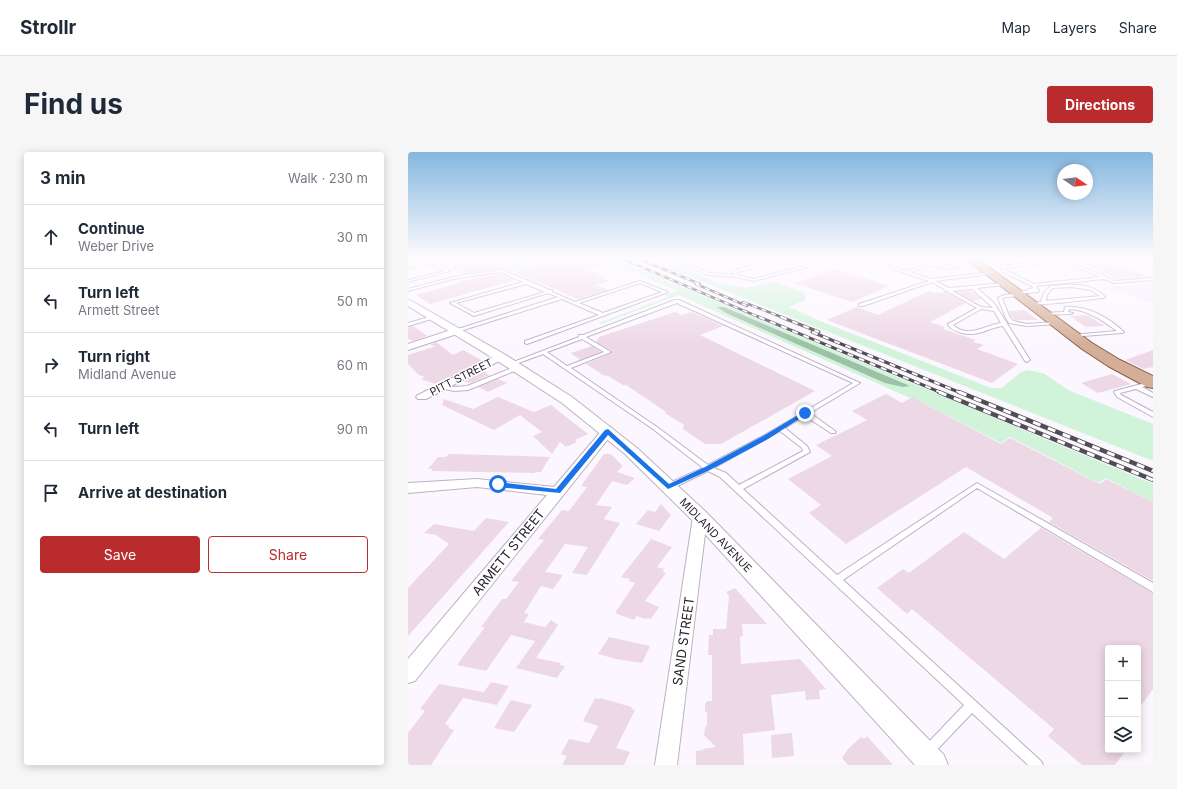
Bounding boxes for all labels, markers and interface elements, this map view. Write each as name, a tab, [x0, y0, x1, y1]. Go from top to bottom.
text: Strollr	[20, 16, 76, 39]
text: Map	[1002, 19, 1031, 36]
text: Layers	[1053, 19, 1097, 36]
text: Share	[1119, 19, 1157, 36]
button: Directions	[1047, 86, 1153, 123]
text: Find us	[24, 87, 123, 121]
north arrow	[1057, 164, 1093, 200]
text: 3 min	[40, 168, 86, 188]
text: Walk · 230 m	[288, 170, 368, 186]
text: Continue	[78, 219, 145, 238]
icon: ahead	[40, 226, 62, 248]
text: 30 m	[337, 229, 368, 245]
text: Weber Drive	[78, 238, 154, 254]
text: Turn left	[78, 283, 139, 302]
icon: left	[40, 290, 62, 312]
text: 50 m	[337, 293, 368, 309]
text: Armett Street	[78, 302, 160, 318]
text: Turn right	[78, 347, 150, 366]
icon: right	[40, 354, 62, 376]
street label: PITT STREET	[427, 355, 495, 399]
text: 60 m	[337, 357, 368, 373]
text: Midland Avenue	[78, 366, 176, 382]
route end	[796, 404, 814, 422]
icon: left	[40, 418, 62, 440]
text: Turn left	[78, 419, 139, 438]
text: 90 m	[337, 421, 368, 437]
route start	[489, 475, 507, 493]
icon: arrive	[40, 482, 62, 504]
text: Arrive at destination	[78, 483, 227, 502]
street label: MIDLAND AVENUE	[677, 495, 755, 575]
street label: ARMETT STREET	[468, 506, 548, 598]
button: Save	[40, 536, 200, 573]
button: Share	[208, 536, 368, 573]
street label: SAND STREET	[669, 596, 697, 686]
map controls	[1105, 645, 1141, 753]
button: +	[1105, 645, 1141, 681]
button: −	[1105, 681, 1141, 717]
button: layers	[1105, 717, 1141, 753]

